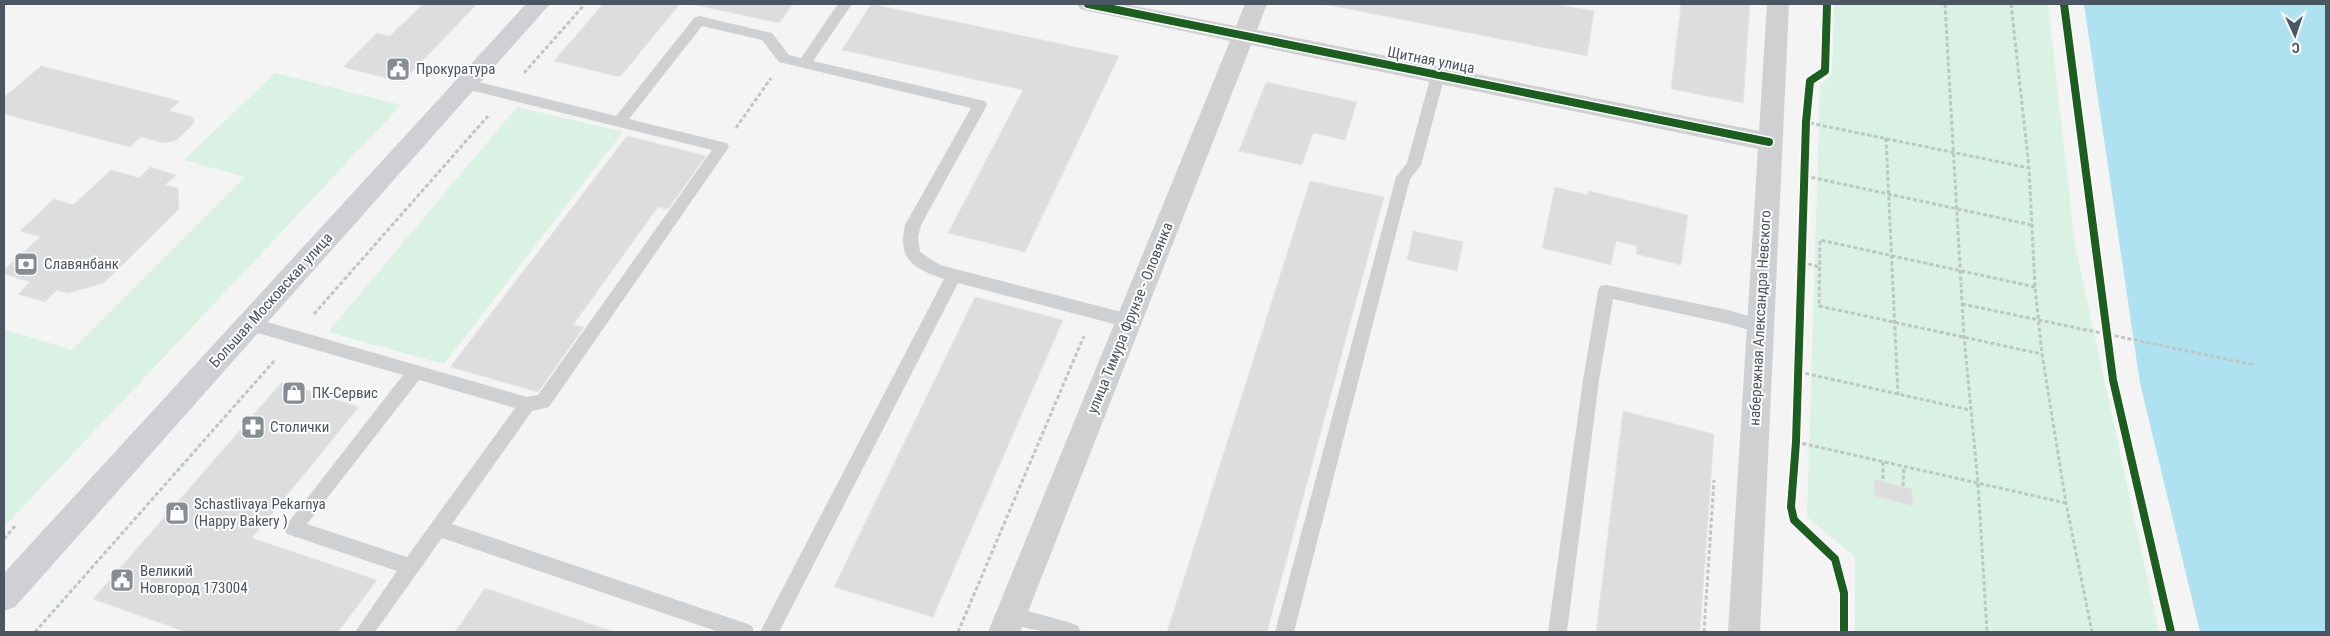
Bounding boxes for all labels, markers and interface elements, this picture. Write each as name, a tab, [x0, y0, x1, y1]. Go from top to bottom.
north arrow	[2270, 10, 2320, 60]
text: С	[2291, 40, 2300, 56]
street label: Щитная улица	[1386, 43, 1476, 77]
public building icon: Прокуратура	[385, 56, 411, 82]
place label: Прокуратура	[416, 60, 495, 78]
street label: набережная Александра Невского	[1745, 210, 1775, 426]
street label: улица Тимура Фрунзе - Оловянка	[1083, 220, 1177, 416]
street label: Большая Московская улица	[206, 229, 336, 371]
bank icon: Славянбанк	[13, 251, 39, 277]
place label: Славянбанк	[44, 255, 119, 273]
shop icon: ПК-Сервис	[281, 380, 307, 406]
place label: ПК-Сервис	[312, 384, 378, 402]
pharmacy icon: Столички	[240, 414, 266, 440]
place label: Столички	[270, 418, 329, 436]
place label: Schastlivaya Pekarnya (Happy Bakery )	[194, 495, 326, 530]
shop icon: Schastlivaya Pekarnya (Happy Bakery )	[164, 500, 190, 526]
place label: Великий Новгород 173004	[140, 562, 248, 597]
public building icon: Великий Новгород 173004	[109, 567, 135, 593]

